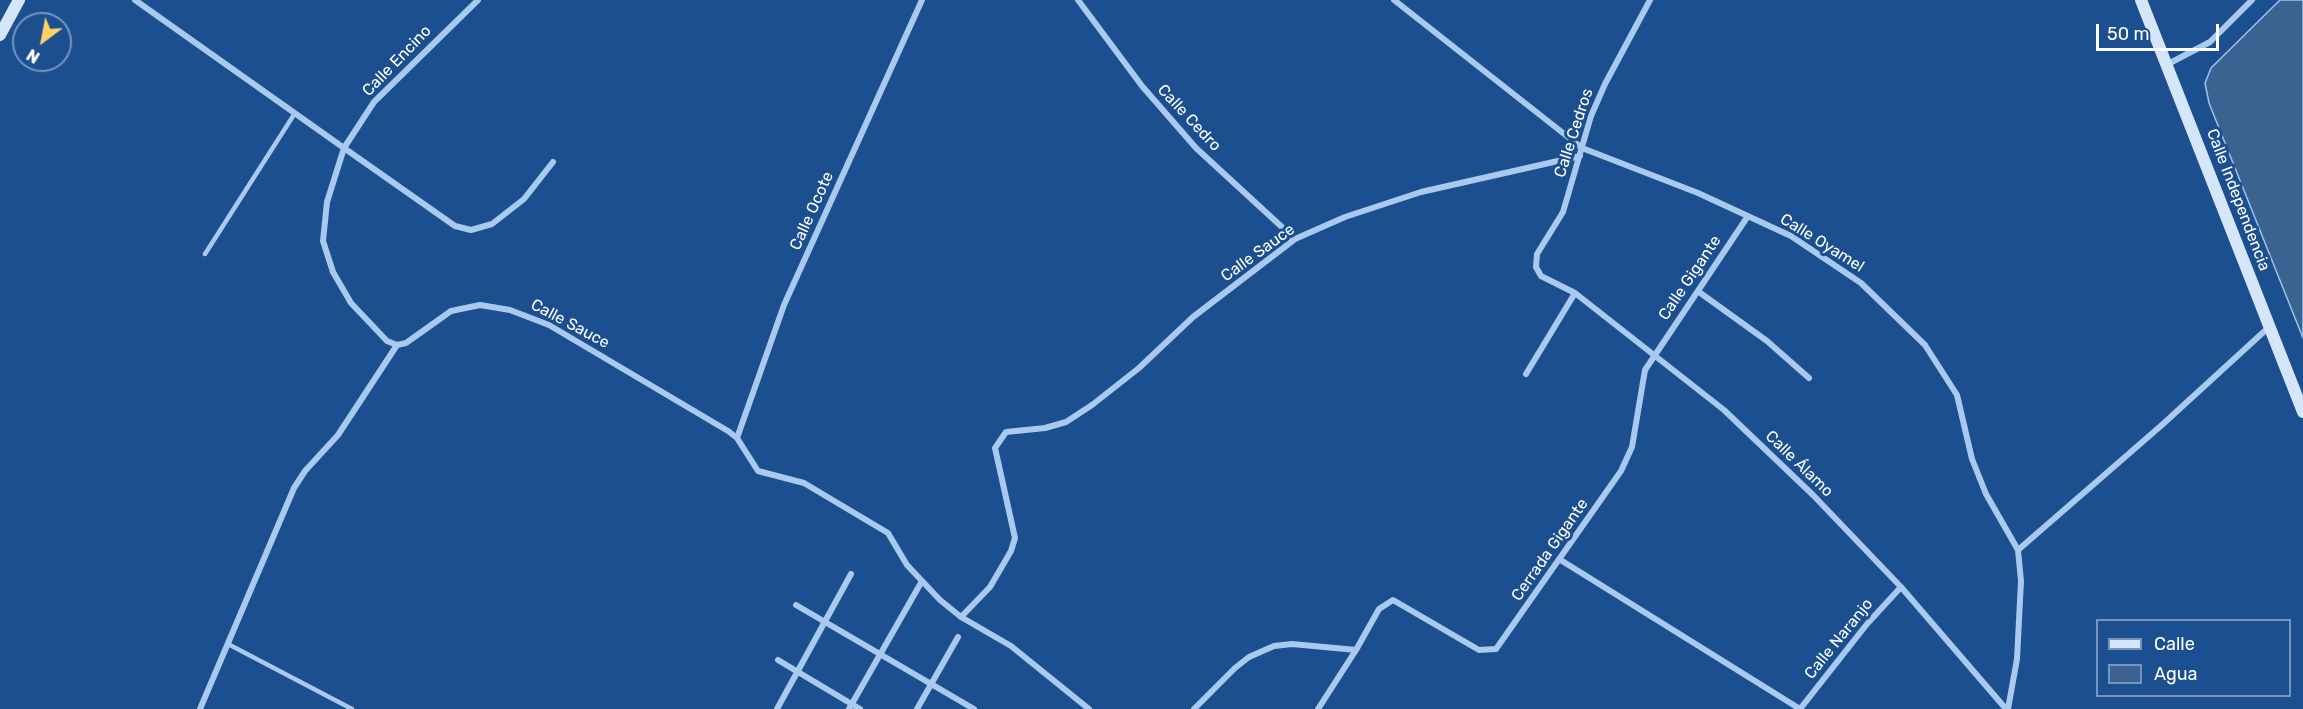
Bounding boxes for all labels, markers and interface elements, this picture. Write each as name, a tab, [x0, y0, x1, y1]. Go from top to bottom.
north arrow	[12, 12, 72, 72]
scale bar	[2099, 12, 2222, 50]
street label: Calle Encino	[358, 22, 436, 100]
text: 50 m	[2107, 23, 2150, 45]
text: N	[23, 45, 43, 67]
street label: Calle Cedro	[1153, 81, 1225, 155]
street label: Calle Cedros	[1551, 86, 1597, 180]
street label: Calle Independencia	[2202, 126, 2274, 274]
street label: Calle Ocote	[786, 169, 838, 253]
street label: Calle Oyamel	[1776, 210, 1868, 276]
street label: Calle Sauce	[1217, 220, 1299, 286]
street label: Calle Gigante	[1655, 232, 1725, 324]
street label: Calle Sauce	[527, 295, 613, 353]
street label: Calle Álamo	[1761, 427, 1837, 501]
street label: Cerrada Gigante	[1508, 495, 1592, 605]
street label: Calle Naranjo	[1801, 595, 1877, 683]
legend	[2096, 619, 2291, 697]
text: Calle	[2154, 633, 2195, 655]
text: Agua	[2154, 663, 2197, 685]

